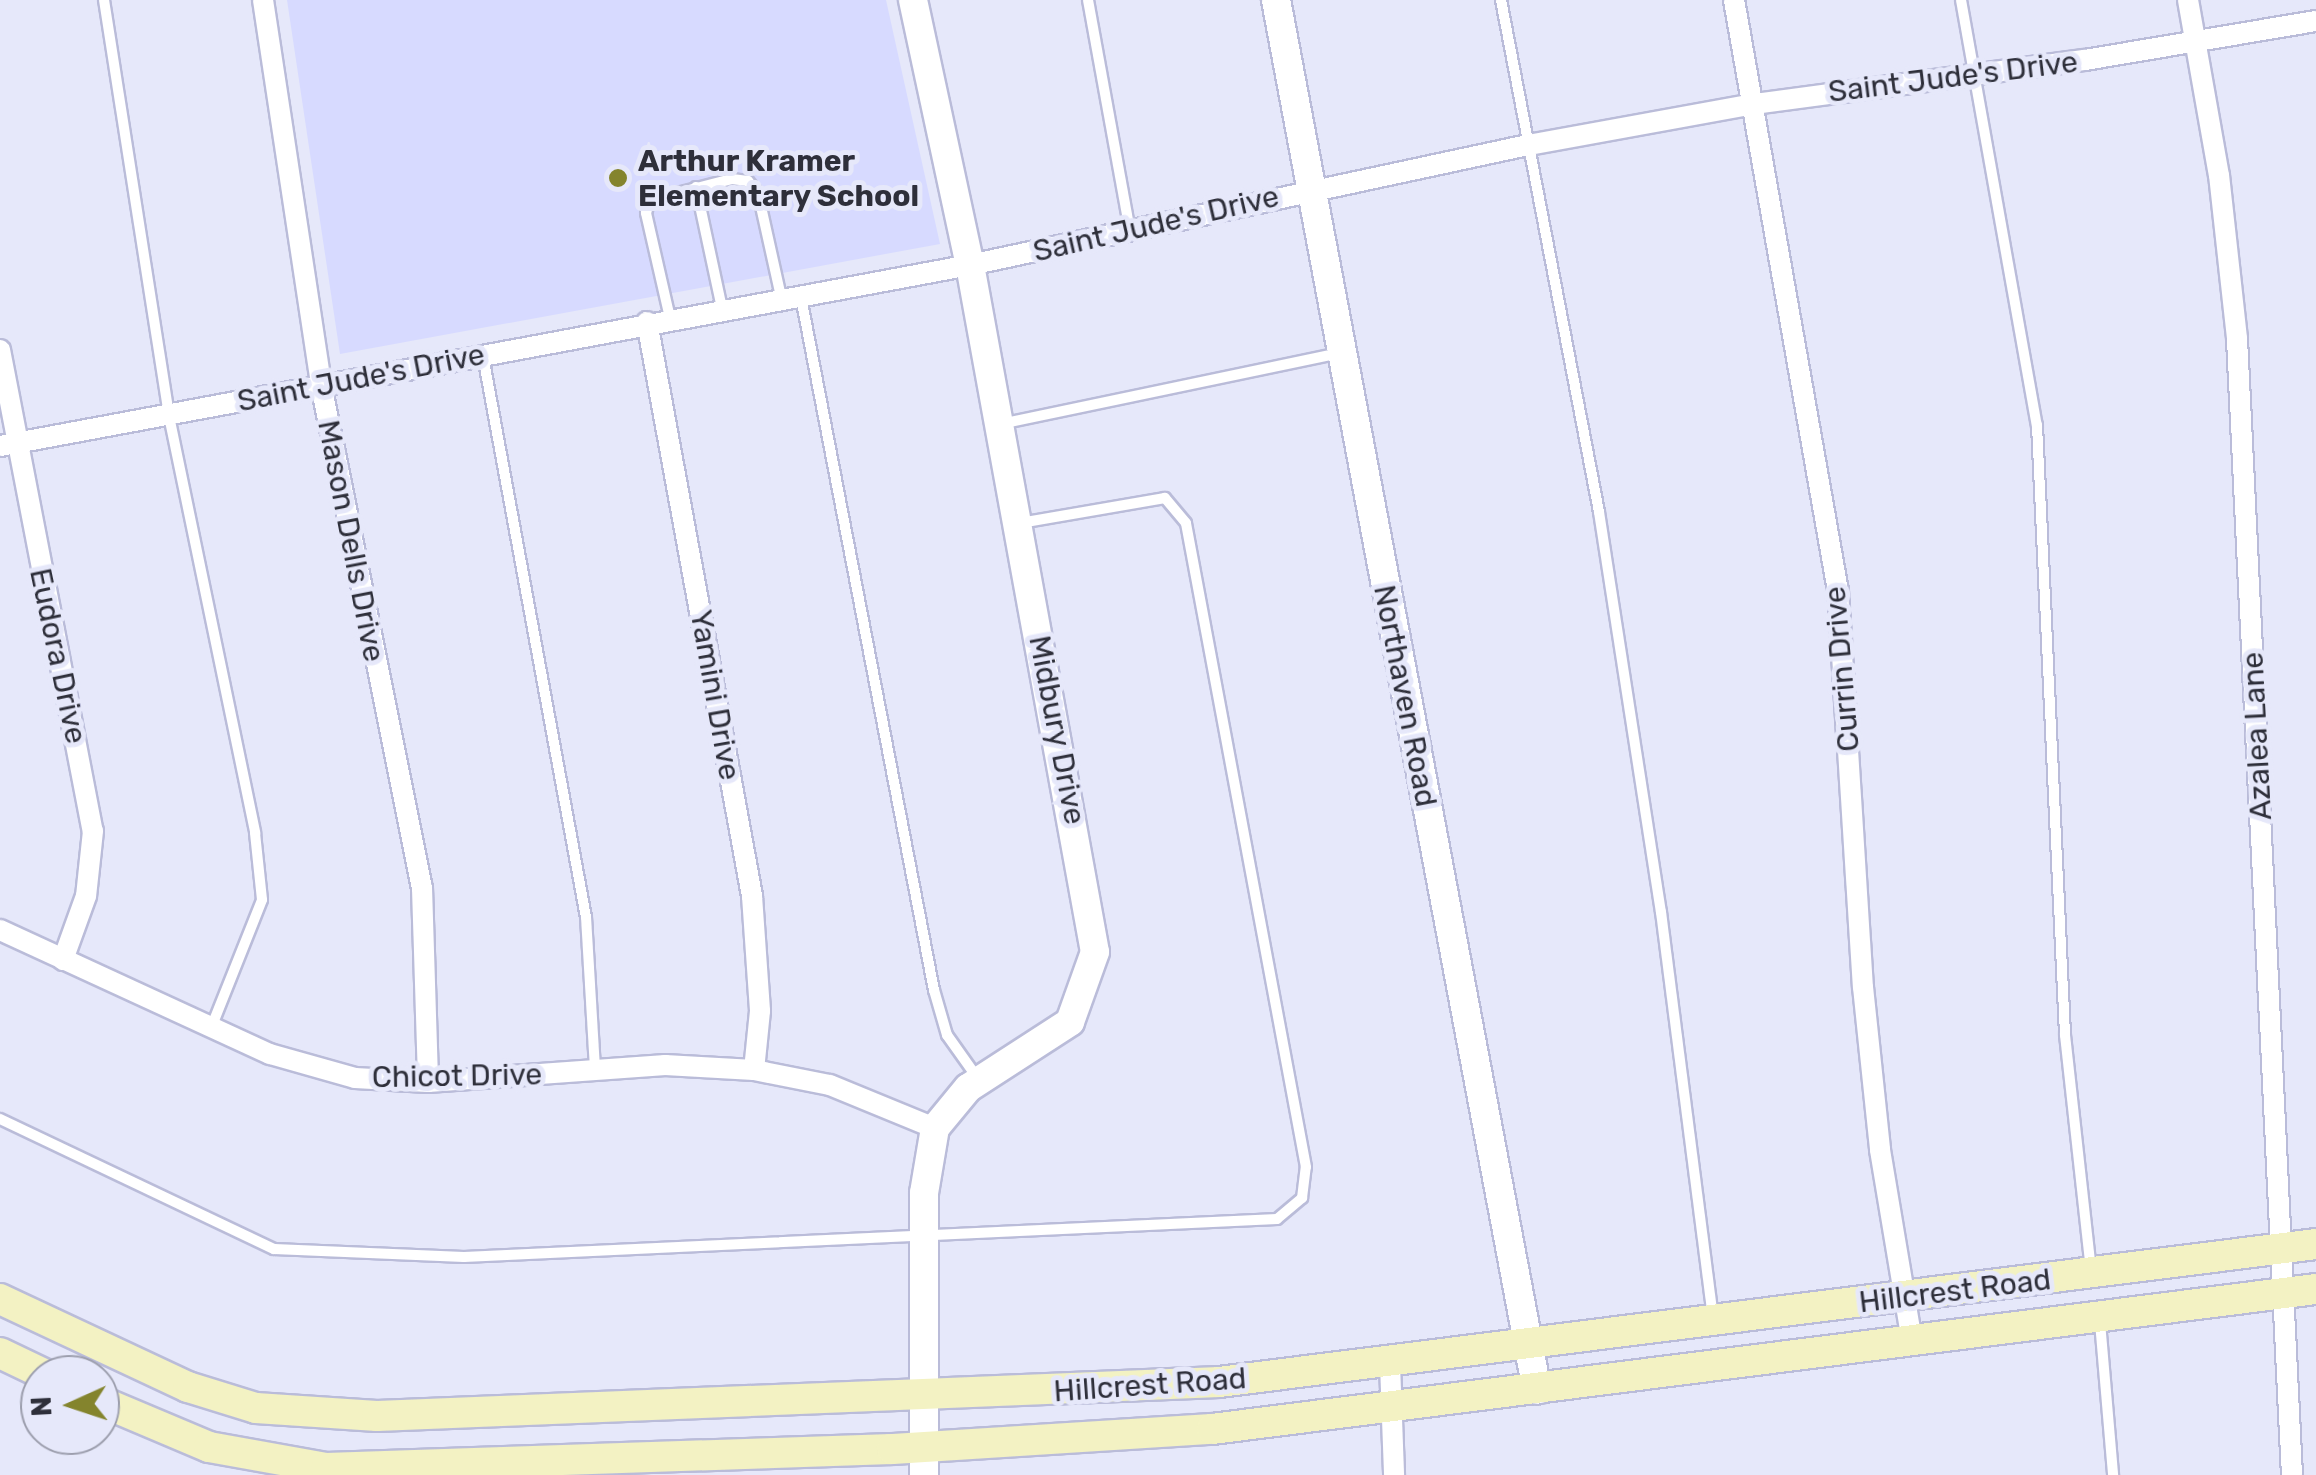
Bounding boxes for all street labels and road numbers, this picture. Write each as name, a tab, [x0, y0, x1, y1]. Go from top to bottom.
street label: Saint Jude's Drive	[1826, 44, 2080, 110]
street label: Saint Jude's Drive	[1030, 178, 1282, 270]
street label: Saint Jude's Drive	[234, 336, 488, 420]
street label: Mason Dells Drive	[310, 417, 392, 665]
street label: Eudora Drive	[22, 565, 94, 747]
street label: Northaven Road	[1366, 582, 1444, 810]
street label: Currin Drive	[1817, 585, 1867, 753]
street label: Yamini Drive	[682, 607, 748, 783]
street label: Midbury Drive	[1021, 632, 1093, 828]
street label: Azalea Lane	[2235, 651, 2279, 821]
street label: Chicot Drive	[371, 1057, 543, 1095]
street label: Hillcrest Road	[1857, 1261, 2053, 1321]
street label: Hillcrest Road	[1052, 1360, 1248, 1410]

